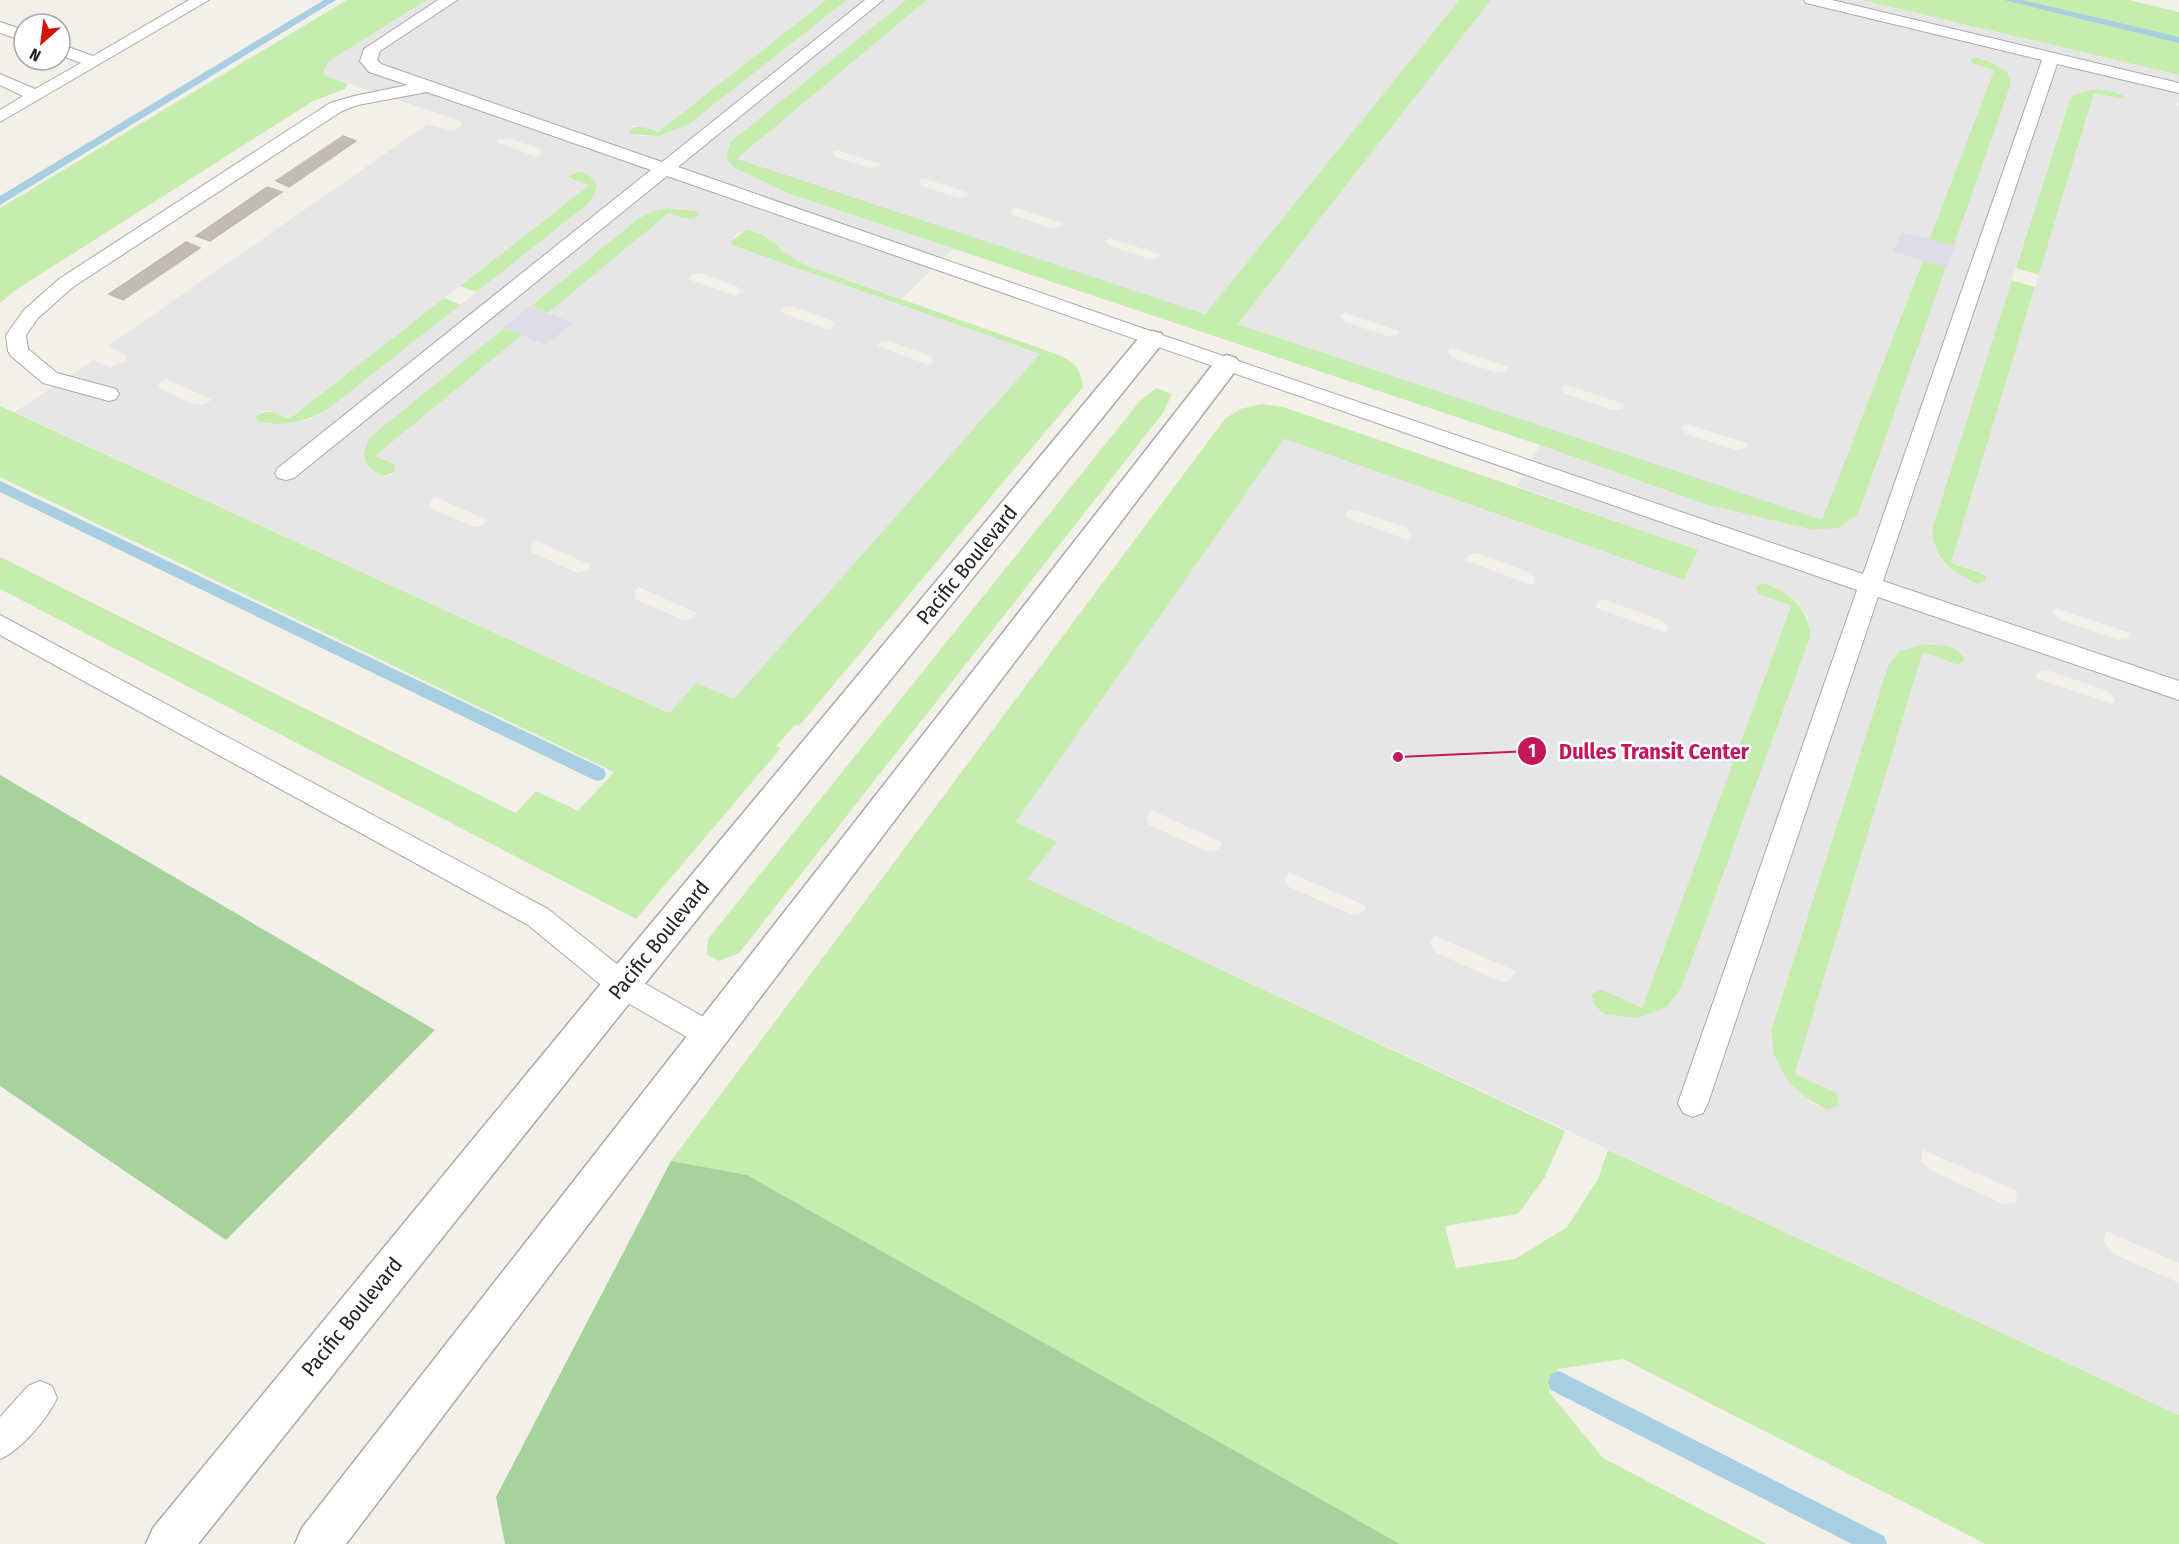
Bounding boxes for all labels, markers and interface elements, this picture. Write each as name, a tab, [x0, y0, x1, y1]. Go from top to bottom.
north arrow	[12, 12, 72, 72]
text: N	[26, 44, 44, 65]
street label: Pacific Boulevard	[911, 500, 1023, 630]
callout: Dulles Transit Center	[1517, 731, 1761, 771]
text: Dulles Transit Center	[1559, 738, 1750, 765]
text: 1	[1528, 740, 1536, 762]
street label: Pacific Boulevard	[603, 875, 715, 1005]
street label: Pacific Boulevard	[296, 1252, 408, 1382]

